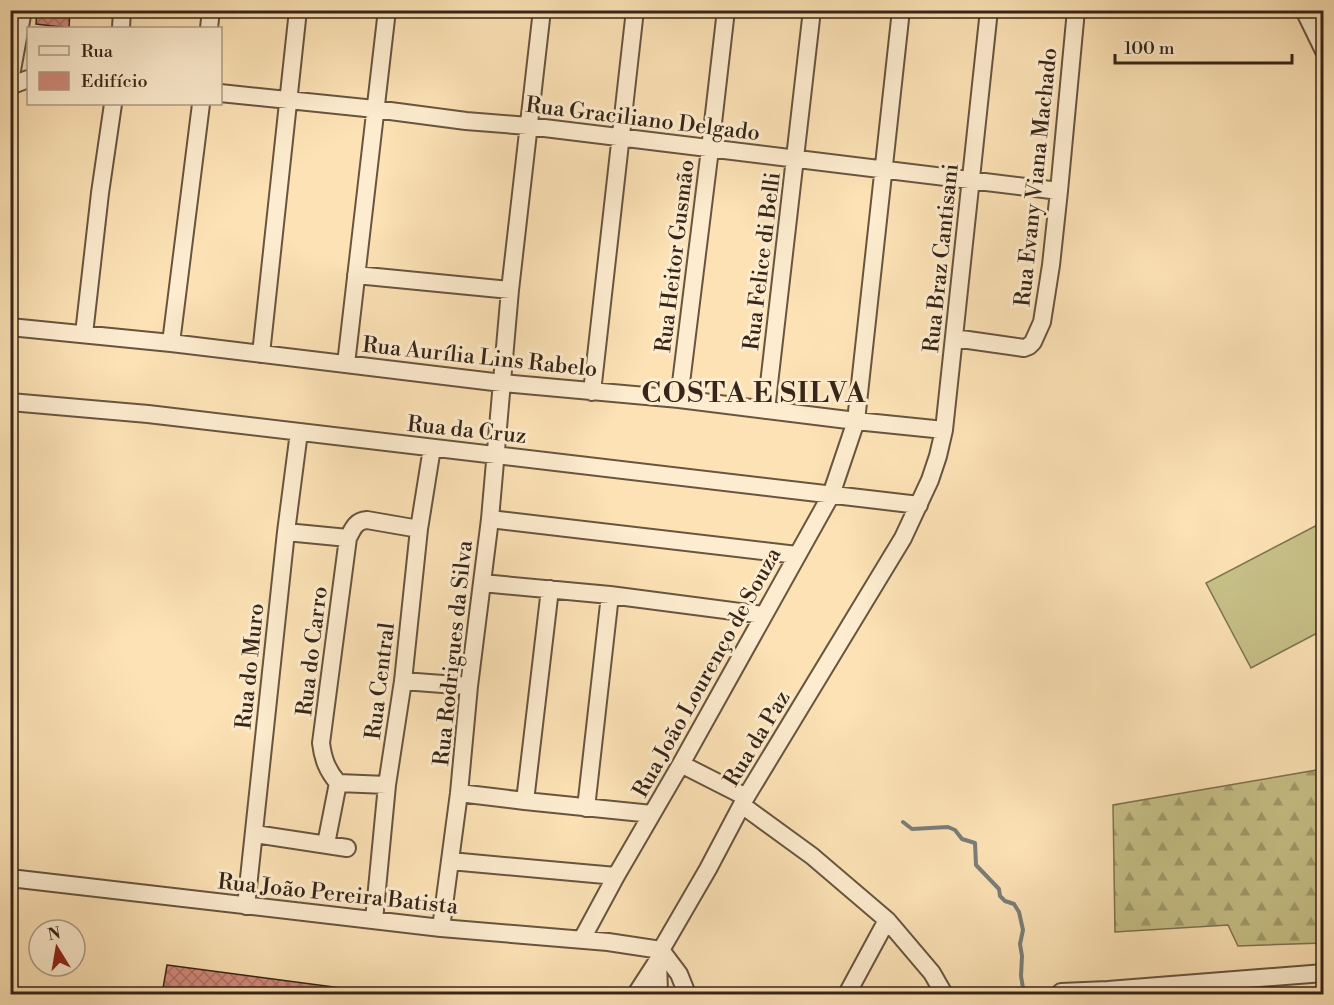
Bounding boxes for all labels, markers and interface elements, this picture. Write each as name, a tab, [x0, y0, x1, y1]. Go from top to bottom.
legend	[27, 27, 222, 105]
scale bar	[1115, 27, 1292, 65]
text: 100 m	[1124, 37, 1175, 60]
text: Rua	[81, 40, 114, 63]
street label: Rua Evany Viana Machado	[1009, 46, 1064, 308]
text: Edifício	[81, 70, 148, 93]
street label: Rua Graciliano Delgado	[524, 92, 761, 147]
street label: Rua Heitor Gusmão	[650, 158, 701, 354]
street label: Rua Braz Cantisani	[918, 162, 965, 354]
street label: Rua Felice di Belli	[738, 171, 787, 352]
street label: Rua Aurília Lins Rabelo	[361, 332, 599, 383]
district label: COSTA E SILVA	[641, 376, 867, 411]
street label: Rua da Cruz	[406, 411, 528, 450]
street label: Rua Rodrigues da Silva	[428, 538, 479, 767]
street label: Rua João Lourenço de Souza	[627, 542, 788, 802]
street label: Rua do Carro	[291, 585, 334, 718]
street label: Rua do Muro	[230, 602, 271, 730]
street label: Rua Central	[360, 621, 401, 741]
street label: Rua da Paz	[718, 686, 796, 792]
street label: Rua João Pereira Batista	[216, 868, 460, 921]
north arrow	[27, 918, 87, 978]
text: N	[46, 923, 63, 945]

